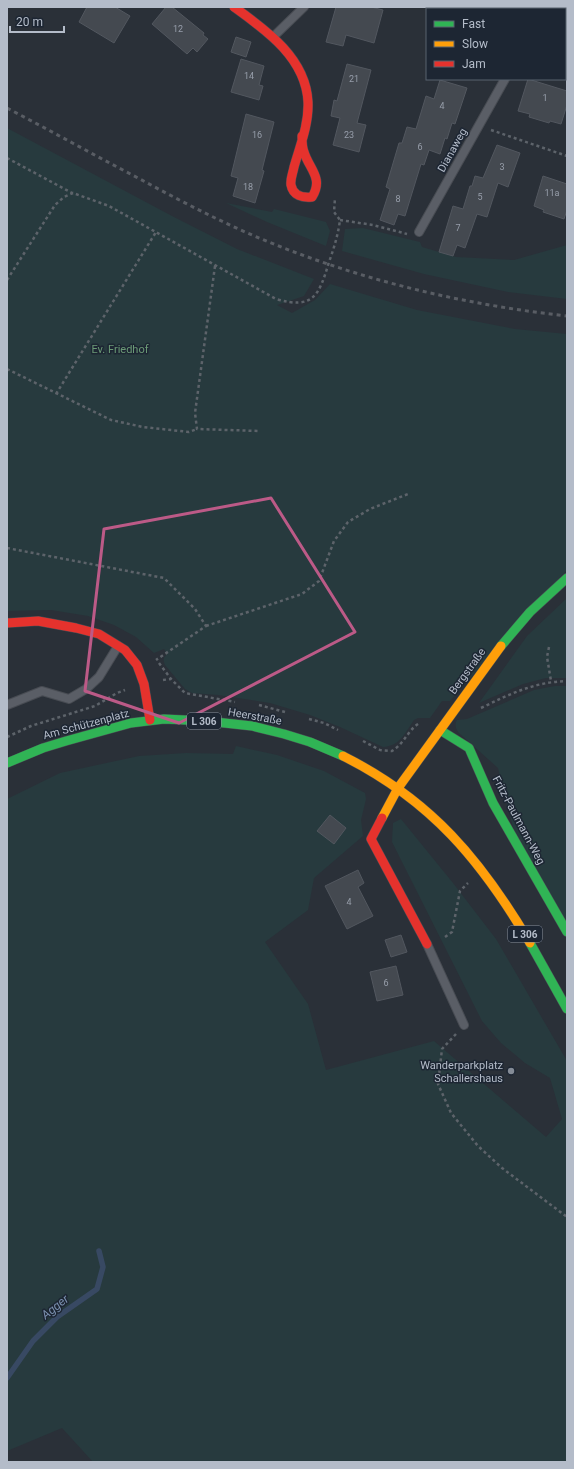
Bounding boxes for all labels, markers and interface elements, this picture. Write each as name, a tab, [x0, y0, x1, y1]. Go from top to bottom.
scale bar	[10, 8, 64, 34]
legend	[426, 8, 566, 80]
text: 20 m	[16, 15, 43, 29]
text: Fast	[462, 17, 485, 31]
house number: 12	[173, 24, 183, 34]
text: Slow	[462, 37, 488, 51]
text: Jam	[462, 57, 486, 71]
house number: 14	[244, 71, 254, 81]
house number: 21	[349, 74, 359, 84]
house number: 1	[542, 93, 548, 103]
house number: 4	[439, 101, 445, 111]
street label: Dianaweg	[435, 126, 470, 174]
house number: 16	[252, 130, 262, 140]
house number: 23	[344, 130, 354, 140]
house number: 6	[417, 142, 423, 152]
house number: 3	[499, 162, 505, 172]
house number: 18	[243, 182, 253, 192]
house number: 11a	[544, 188, 560, 198]
house number: 5	[477, 192, 483, 202]
house number: 8	[395, 194, 401, 204]
house number: 7	[455, 223, 461, 233]
park label: Ev. Friedhof	[91, 343, 149, 356]
street label: Bergstraße	[446, 646, 489, 697]
street label: Heerstraße	[227, 705, 283, 728]
street label: Am Schützenplatz	[42, 707, 131, 742]
road number: L 306	[187, 713, 221, 729]
street label: Fritz-Paulmann-Weg	[490, 774, 547, 867]
house number: 4	[346, 897, 352, 907]
road number: L 306	[508, 926, 542, 942]
house number: 6	[383, 978, 389, 988]
place label: Wanderparkplatz Schallershaus	[420, 1059, 504, 1085]
marker: Wanderparkplatz Schallershaus	[506, 1066, 516, 1076]
water label: Agger	[38, 1291, 72, 1323]

